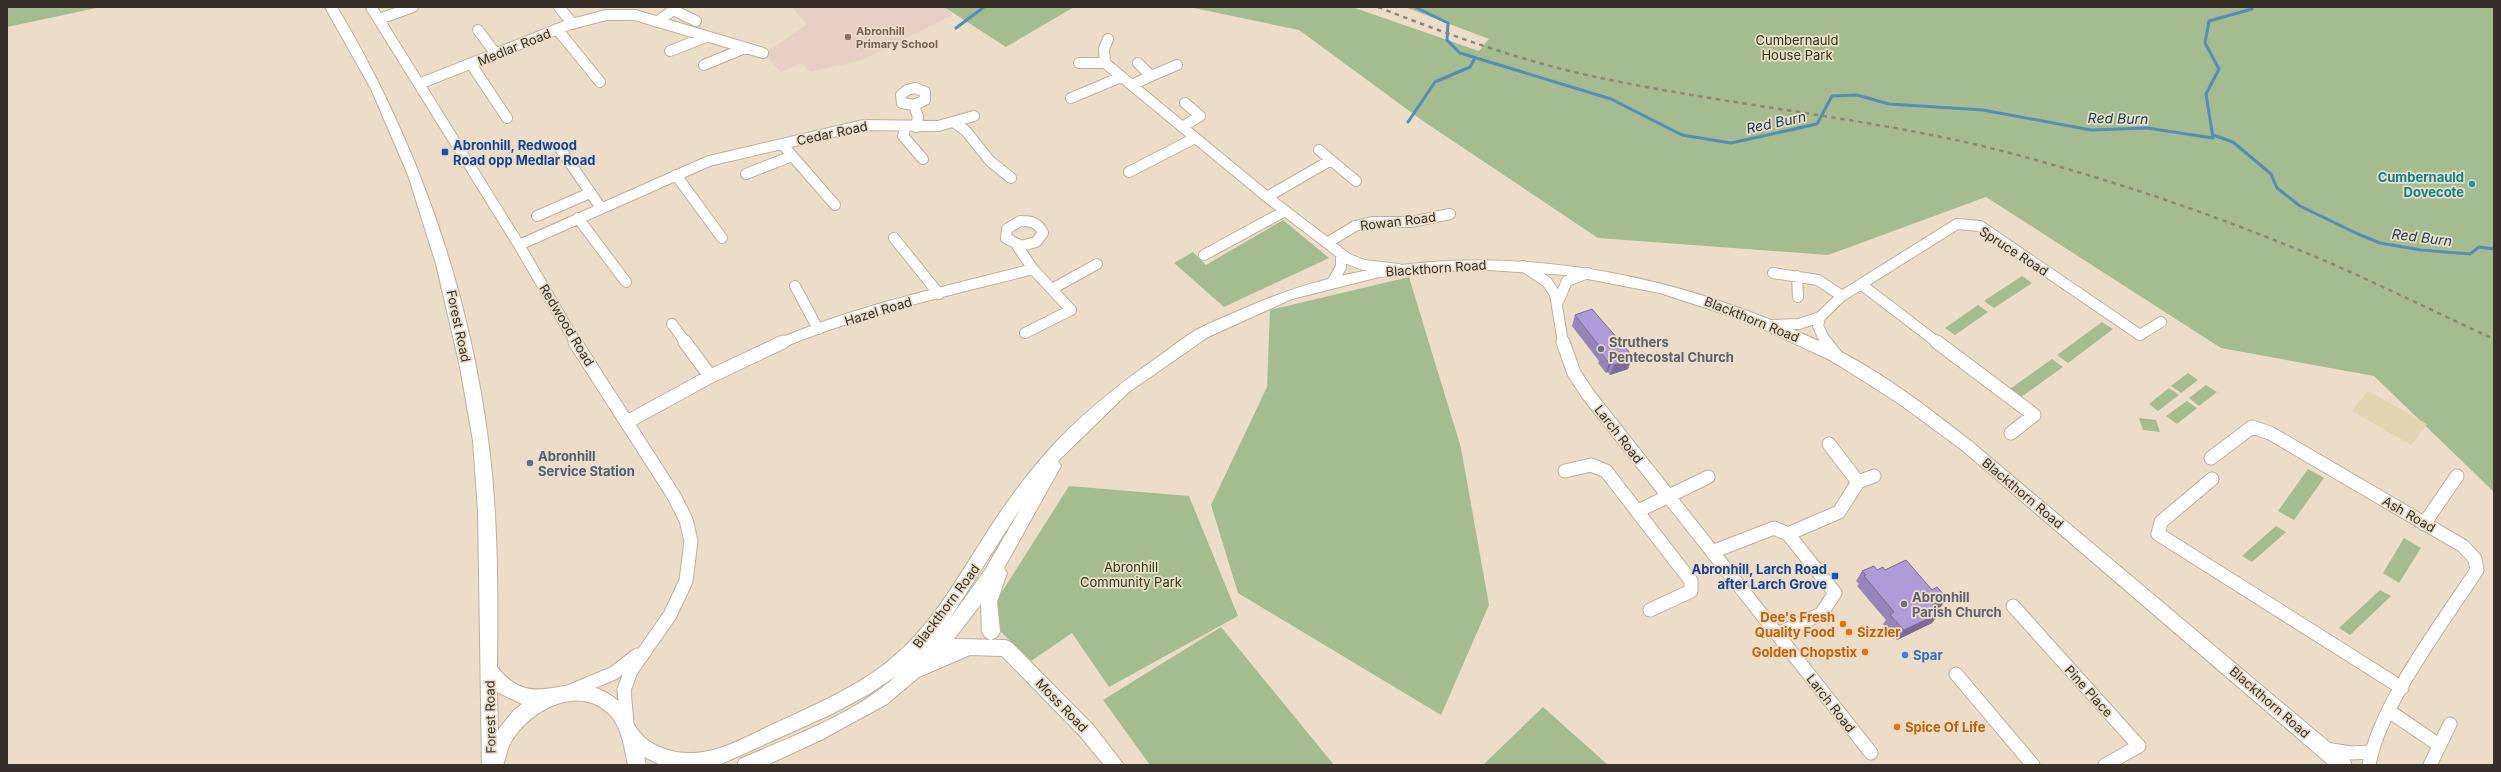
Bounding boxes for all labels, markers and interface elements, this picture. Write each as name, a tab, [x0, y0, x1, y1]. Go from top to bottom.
place label: Abronhill Primary School	[856, 24, 938, 51]
street label: Medlar Road	[475, 25, 553, 69]
marker: Abronhill Primary School	[843, 32, 853, 42]
park label: Cumbernauld House Park	[1756, 32, 1838, 63]
water label: Red Burn	[1745, 107, 1807, 137]
water label: Red Burn	[2088, 109, 2148, 127]
street label: Cedar Road	[795, 118, 869, 148]
place label: Abronhill, Redwood Road opp Medlar Road	[453, 137, 595, 168]
marker: Abronhill, Redwood Road opp Medlar Road	[440, 147, 450, 157]
place label: Cumbernauld Dovecote	[2378, 169, 2464, 200]
marker: Cumbernauld Dovecote	[2467, 179, 2477, 189]
street label: Rowan Road	[1359, 208, 1437, 234]
street label: Spruce Road	[1977, 223, 2051, 279]
water label: Red Burn	[2391, 225, 2453, 249]
street label: Blackthorn Road	[1385, 256, 1487, 280]
street label: Redwood Road	[536, 281, 598, 369]
street label: Forest Road	[444, 288, 474, 364]
street label: Hazel Road	[842, 293, 914, 329]
street label: Blackthorn Road	[1702, 293, 1802, 345]
place label: Struthers Pentecostal Church	[1609, 334, 1734, 365]
marker: Struthers Pentecostal Church	[1596, 344, 1606, 354]
street label: Larch Road	[1591, 402, 1647, 466]
place label: Abronhill Service Station	[538, 448, 635, 479]
street label: Blackthorn Road	[1979, 454, 2067, 532]
marker: Abronhill Service Station	[525, 458, 535, 468]
street label: Ash Road	[2380, 492, 2438, 536]
park label: Abronhill Community Park	[1080, 559, 1182, 590]
street label: Blackthorn Road	[909, 561, 983, 651]
place label: Abronhill, Larch Road after Larch Grove	[1691, 561, 1827, 592]
marker: Abronhill, Larch Road after Larch Grove	[1830, 571, 1840, 581]
place label: Abronhill Parish Church	[1912, 589, 2002, 620]
marker: Abronhill Parish Church	[1899, 599, 1909, 609]
place label: Dee's Fresh Quality Food	[1755, 609, 1835, 640]
marker: Dee's Fresh Quality Food	[1838, 619, 1848, 629]
place label: Sizzler	[1857, 624, 1901, 640]
marker: Sizzler	[1844, 627, 1854, 637]
place label: Golden Chopstix	[1752, 644, 1857, 660]
marker: Golden Chopstix	[1860, 647, 1870, 657]
place label: Spar	[1913, 647, 1943, 663]
marker: Spar	[1900, 650, 1910, 660]
street label: Pine Place	[2062, 662, 2116, 720]
street label: Blackthorn Road	[2227, 663, 2313, 741]
street label: Larch Road	[1803, 671, 1859, 735]
street label: Moss Road	[1033, 675, 1091, 735]
street label: Forest Road	[481, 680, 499, 754]
place label: Spice Of Life	[1905, 719, 1986, 735]
marker: Spice Of Life	[1892, 722, 1902, 732]

